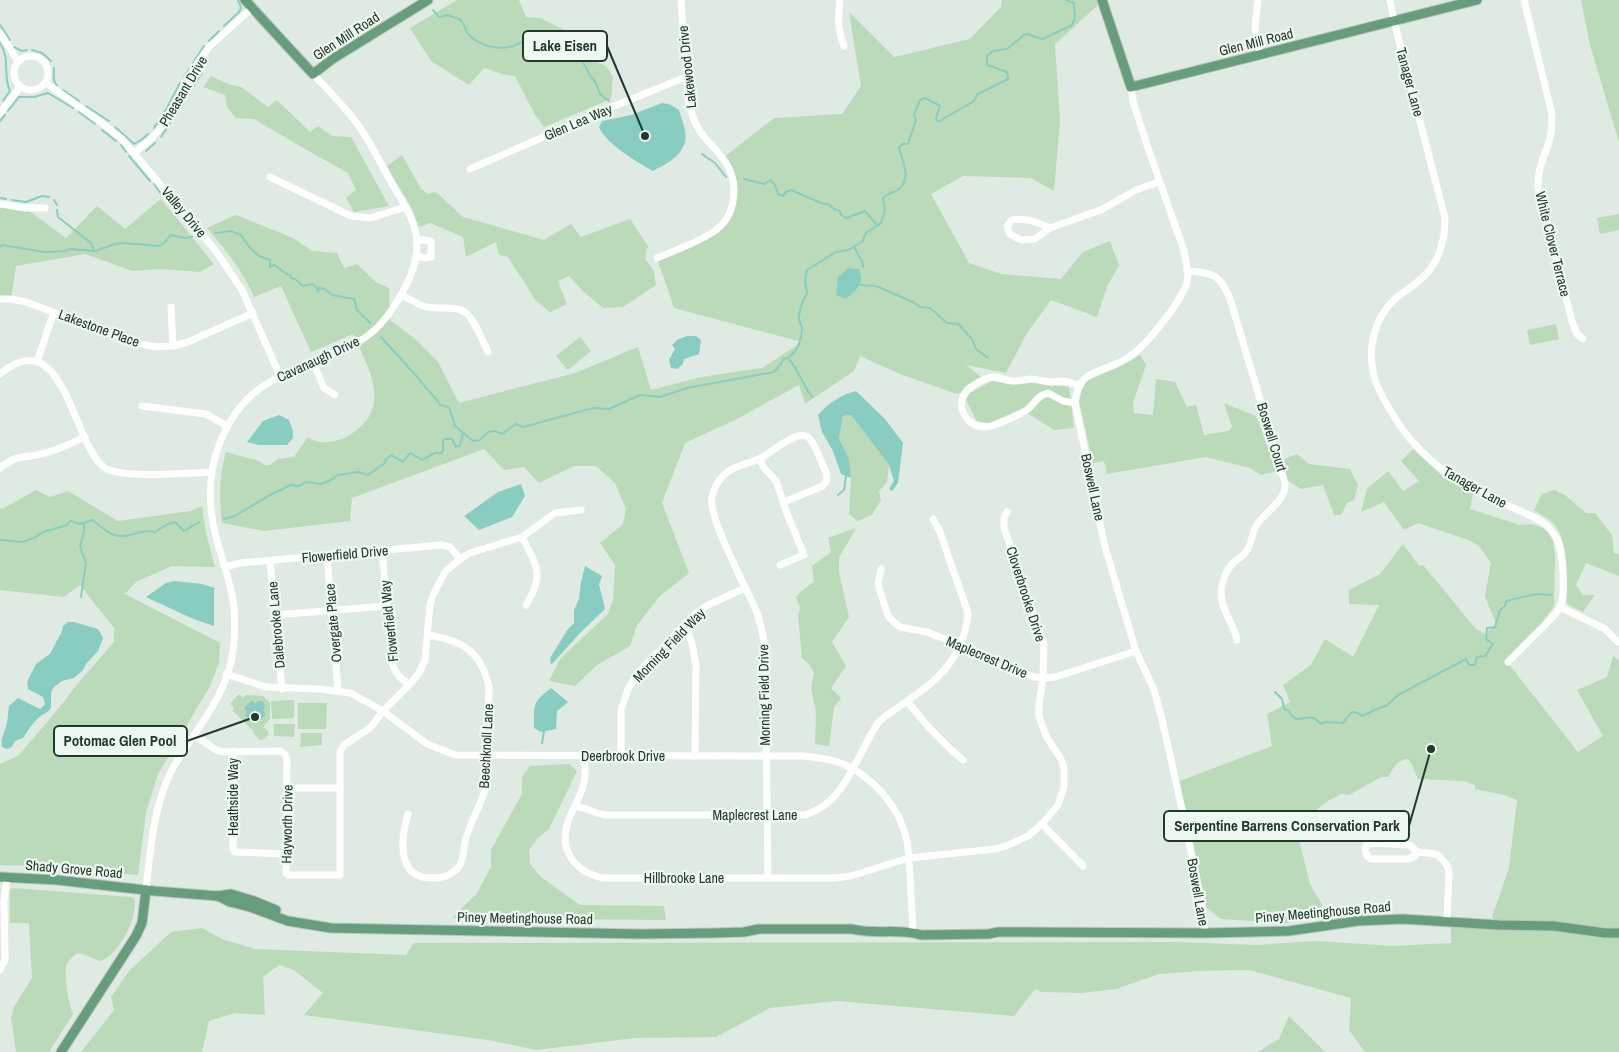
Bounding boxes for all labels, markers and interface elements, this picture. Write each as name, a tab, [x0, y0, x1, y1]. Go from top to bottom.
street label: Glen Mill Road	[309, 8, 383, 64]
street label: Glen Mill Road	[1217, 24, 1295, 60]
street label: Lakewood Drive	[674, 25, 700, 109]
callout: Lake Eisen	[523, 31, 607, 61]
text: Lake Eisen	[533, 35, 597, 56]
street label: Tanager Lane	[1392, 46, 1428, 118]
street label: Pheasant Drive	[155, 52, 211, 130]
street label: Glen Lea Way	[541, 99, 615, 144]
street label: Valley Drive	[157, 183, 211, 241]
street label: White Clover Terrace	[1531, 190, 1575, 298]
street label: Lakestone Place	[56, 305, 142, 351]
street label: Cavanaugh Drive	[274, 332, 362, 386]
street label: Boswell Court	[1253, 401, 1291, 473]
street label: Boswell Lane	[1077, 452, 1109, 522]
street label: Tanager Lane	[1440, 462, 1510, 512]
street label: Flowerfield Drive	[301, 541, 389, 567]
street label: Cloverbrooke Drive	[1002, 544, 1050, 644]
street label: Flowerfield Way	[376, 579, 402, 663]
street label: Dalebrooke Lane	[263, 581, 289, 669]
street label: Overgate Place	[321, 583, 345, 663]
street label: Morning Field Way	[629, 604, 709, 686]
street label: Maplecrest Drive	[944, 632, 1030, 682]
street label: Morning Field Drive	[754, 644, 774, 746]
street label: Beechknoll Lane	[475, 703, 497, 789]
callout: Potomac Glen Pool	[54, 726, 187, 756]
text: Potomac Glen Pool	[64, 730, 176, 751]
street label: Deerbrook Drive	[581, 747, 665, 765]
street label: Heathside Way	[224, 758, 242, 836]
street label: Hayworth Drive	[277, 784, 297, 864]
street label: Maplecrest Lane	[713, 806, 797, 824]
callout: Serpentine Barrens Conservation Park	[1164, 811, 1409, 841]
text: Serpentine Barrens Conservation Park	[1174, 815, 1400, 836]
street label: Shady Grove Road	[25, 856, 123, 882]
street label: Boswell Lane	[1183, 857, 1213, 927]
street label: Hillbrooke Lane	[644, 869, 724, 887]
street label: Piney Meetinghouse Road	[1254, 897, 1392, 927]
street label: Piney Meetinghouse Road	[457, 908, 593, 928]

